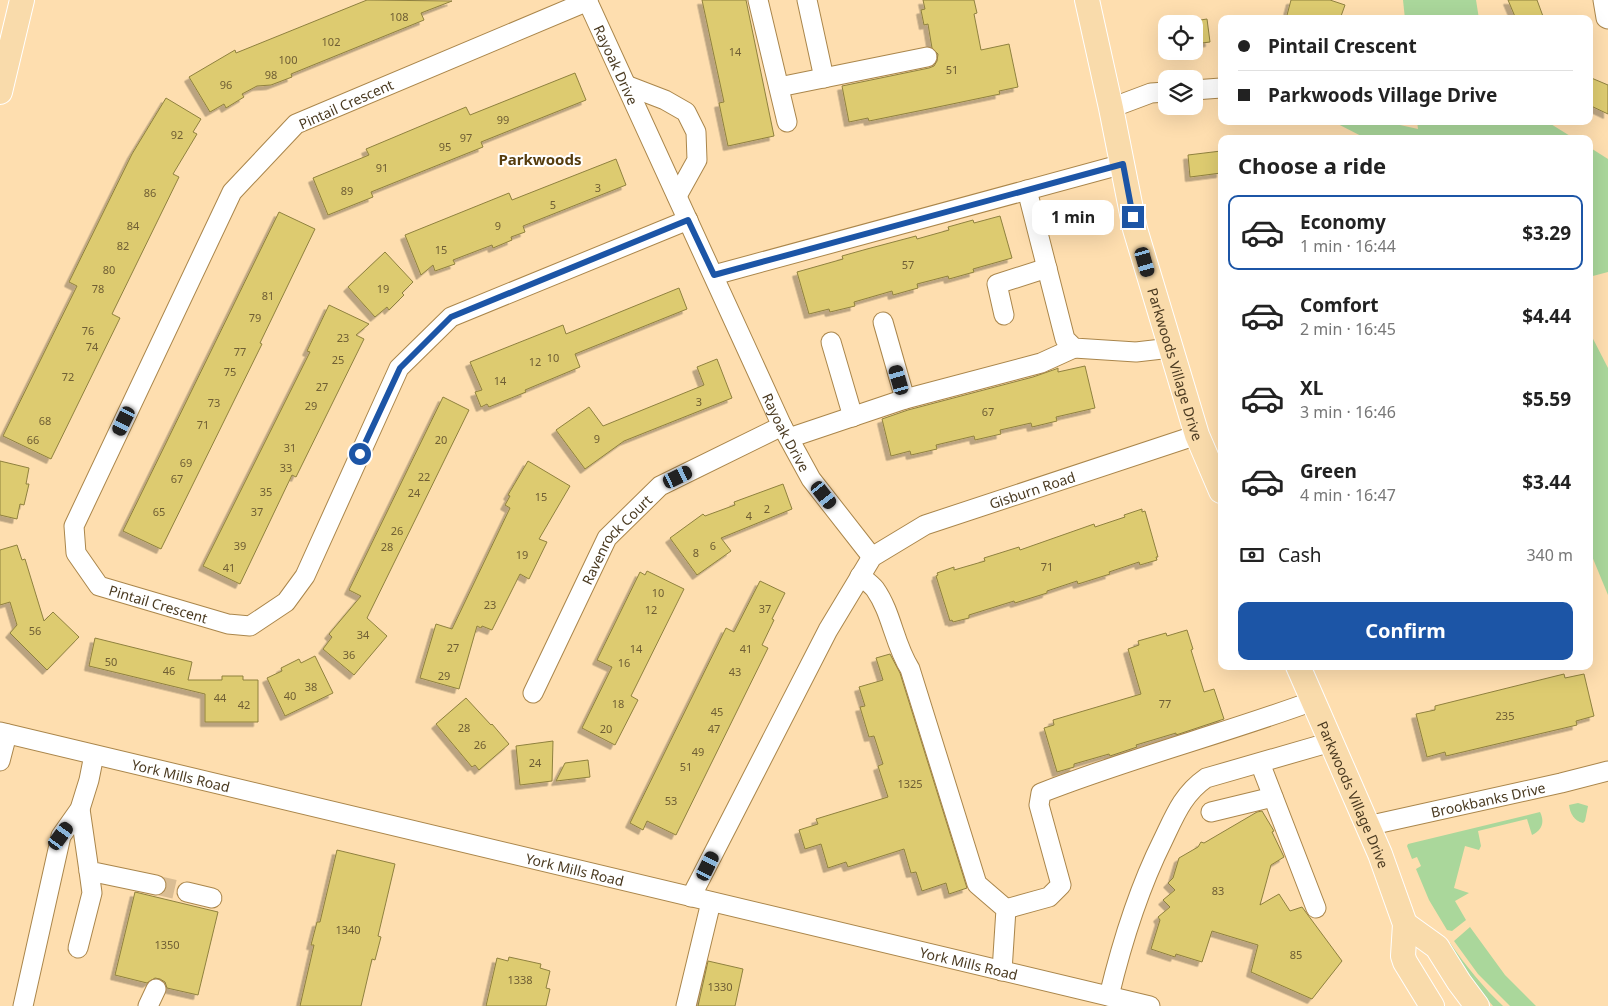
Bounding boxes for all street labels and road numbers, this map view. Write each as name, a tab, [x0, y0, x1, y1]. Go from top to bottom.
street label: Rayoak Drive	[590, 22, 643, 108]
street label: Pintail Crescent	[296, 75, 396, 133]
street label: Parkwoods Village Drive	[1144, 285, 1208, 444]
street label: Rayoak Drive	[759, 390, 815, 475]
street label: Gisburn Road	[987, 466, 1078, 513]
street label: Ravenrock Court	[577, 490, 656, 587]
street label: Pintail Crescent	[107, 580, 210, 627]
street label: Parkwoods Village Drive	[1314, 718, 1394, 871]
street label: York Mills Road	[130, 754, 232, 796]
street label: Brookbanks Drive	[1429, 777, 1547, 821]
street label: York Mills Road	[524, 848, 626, 890]
street label: York Mills Road	[918, 942, 1020, 984]

